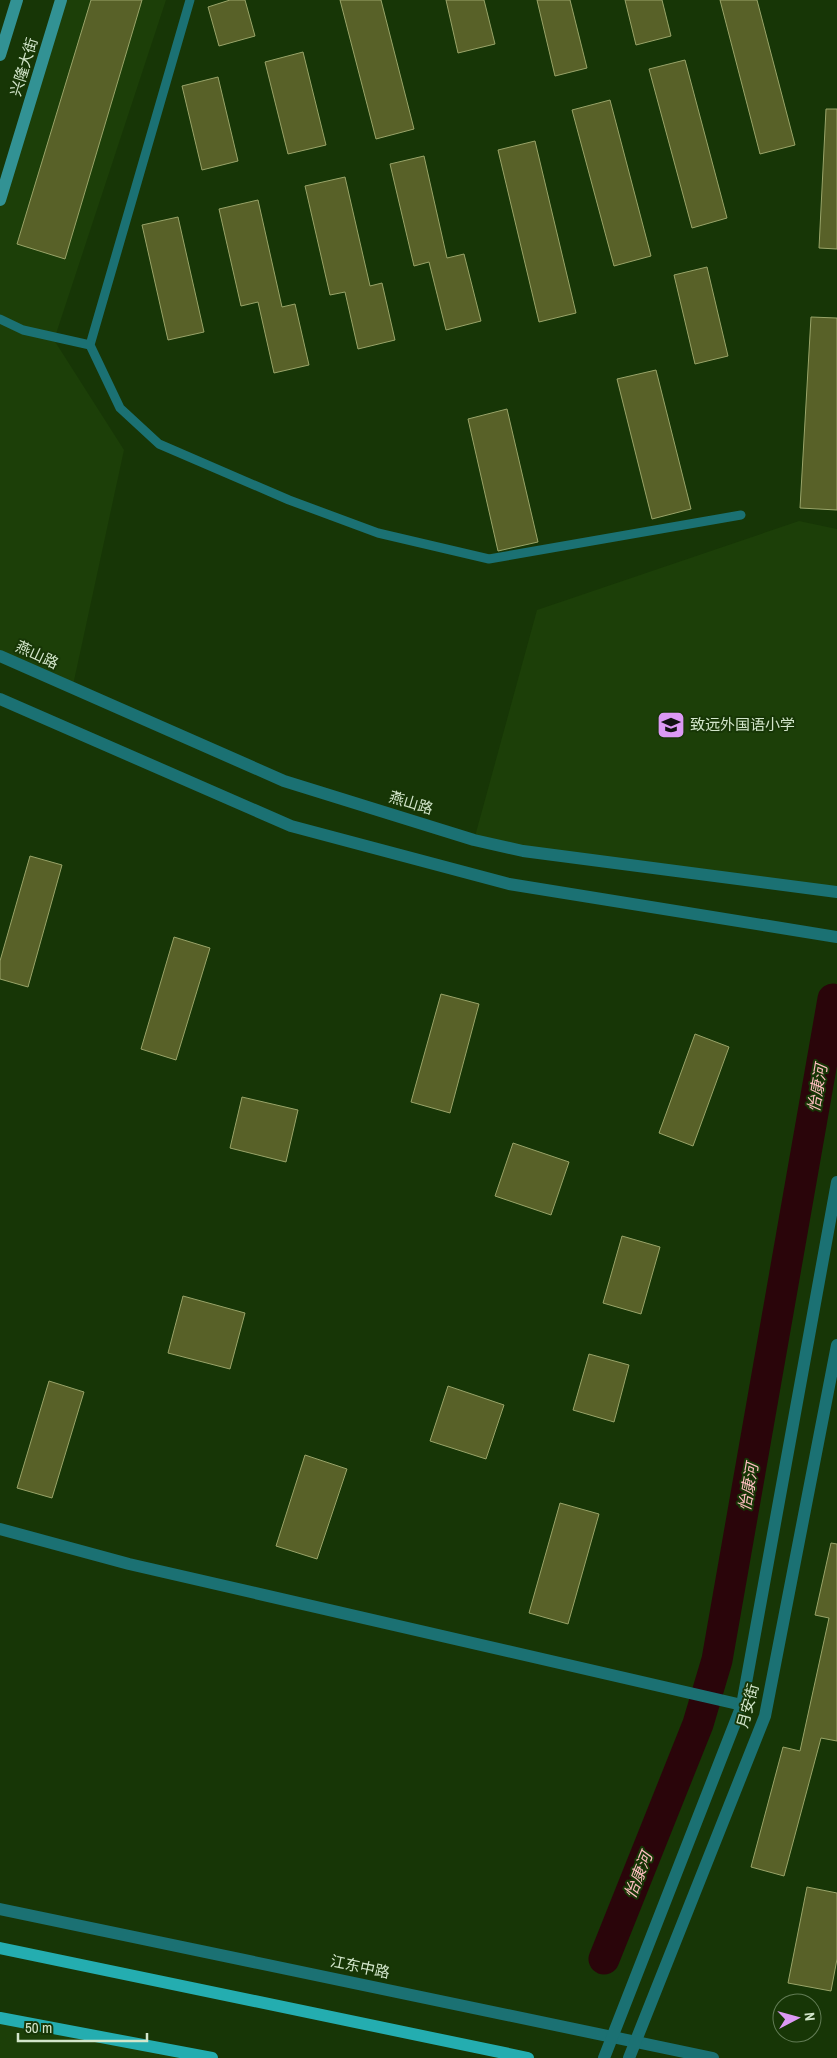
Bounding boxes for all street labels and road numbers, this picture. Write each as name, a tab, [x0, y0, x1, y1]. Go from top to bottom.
street label: 兴隆大街	[5, 35, 42, 99]
street label: 燕山路	[12, 636, 62, 674]
street label: 燕山路	[387, 786, 436, 819]
street label: 月安街	[732, 1681, 763, 1730]
street label: 江东中路	[329, 1950, 392, 1983]

